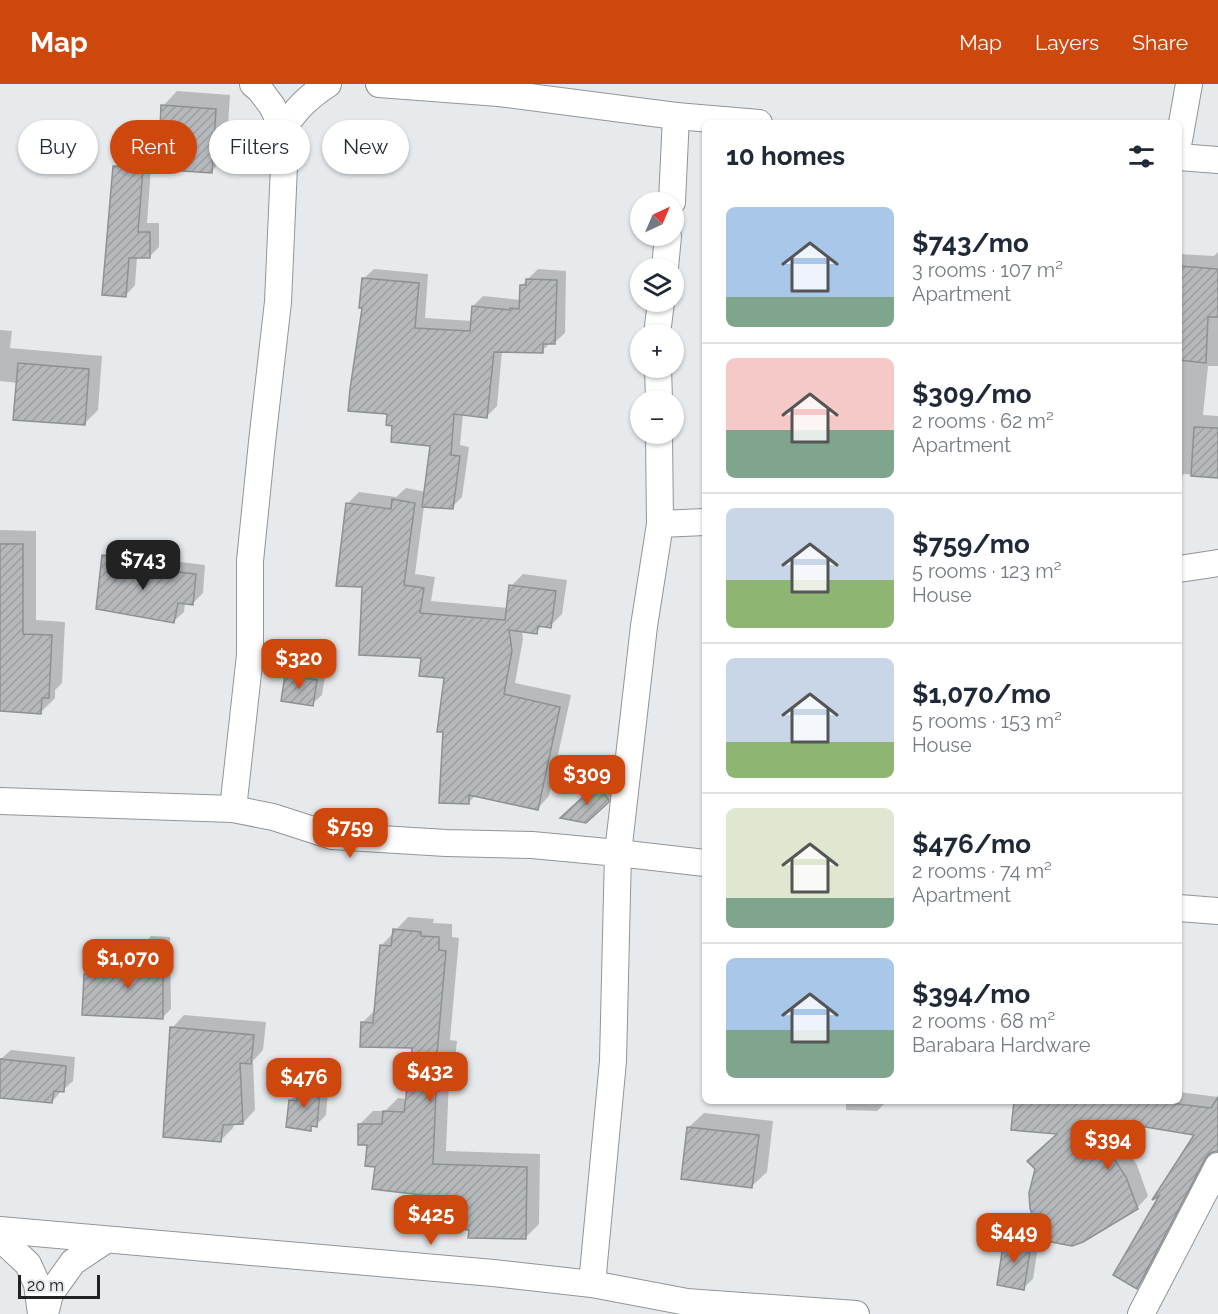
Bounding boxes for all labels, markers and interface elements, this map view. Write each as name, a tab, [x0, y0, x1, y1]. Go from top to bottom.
text: Map	[30, 26, 88, 59]
text: Map	[959, 30, 1002, 55]
text: Layers	[1035, 30, 1099, 55]
text: Share	[1132, 30, 1188, 55]
chip: Buy	[18, 120, 98, 174]
chip: Rent	[110, 120, 197, 174]
chip: Filters	[209, 120, 310, 174]
chip: New	[322, 120, 409, 174]
icon: filters	[1125, 140, 1158, 173]
text: 10 homes	[726, 141, 845, 171]
north arrow	[630, 192, 684, 246]
map controls	[630, 192, 684, 444]
text: $743/mo	[912, 228, 1029, 258]
icon: home	[774, 231, 846, 303]
button: layers	[630, 258, 684, 312]
text: 3 rooms · 107 m²	[912, 258, 1063, 282]
text: Apartment	[912, 282, 1011, 306]
button: +	[630, 324, 684, 378]
text: $309/mo	[912, 379, 1031, 409]
icon: home	[774, 382, 846, 454]
button: −	[630, 390, 684, 444]
text: 2 rooms · 62 m²	[912, 409, 1054, 433]
text: Apartment	[912, 433, 1011, 457]
text: $759/mo	[912, 529, 1030, 559]
icon: home	[774, 532, 846, 604]
pin: $743	[107, 540, 179, 591]
text: $743	[120, 547, 166, 571]
text: 5 rooms · 123 m²	[912, 559, 1061, 583]
text: House	[912, 583, 972, 607]
pin: $320	[263, 639, 335, 690]
text: $320	[275, 646, 323, 670]
text: $1,070/mo	[912, 679, 1051, 709]
icon: home	[774, 682, 846, 754]
text: 5 rooms · 153 m²	[912, 709, 1062, 733]
text: House	[912, 733, 972, 757]
pin: $309	[551, 755, 623, 806]
text: $309	[563, 762, 611, 786]
pin: $759	[314, 808, 386, 859]
text: $759	[327, 815, 373, 839]
text: $476/mo	[912, 829, 1031, 859]
icon: home	[774, 832, 846, 904]
text: 2 rooms · 74 m²	[912, 859, 1052, 883]
text: Apartment	[912, 883, 1011, 907]
pin: $1,070	[79, 939, 177, 990]
text: $1,070	[97, 946, 159, 970]
text: $394/mo	[912, 979, 1030, 1009]
icon: home	[774, 982, 846, 1054]
text: 2 rooms · 68 m²	[912, 1009, 1055, 1033]
text: Barabara Hardware	[912, 1033, 1090, 1057]
pin: $432	[394, 1052, 466, 1103]
pin: $476	[268, 1058, 340, 1109]
text: $432	[407, 1059, 453, 1083]
text: $476	[280, 1065, 328, 1089]
pin: $394	[1072, 1120, 1144, 1171]
text: $394	[1085, 1127, 1131, 1151]
pin: $425	[395, 1195, 467, 1246]
text: $425	[408, 1202, 454, 1226]
pin: $449	[978, 1213, 1050, 1264]
text: $449	[990, 1220, 1038, 1244]
scale bar	[18, 1272, 100, 1300]
text: 20 m	[27, 1276, 64, 1295]

